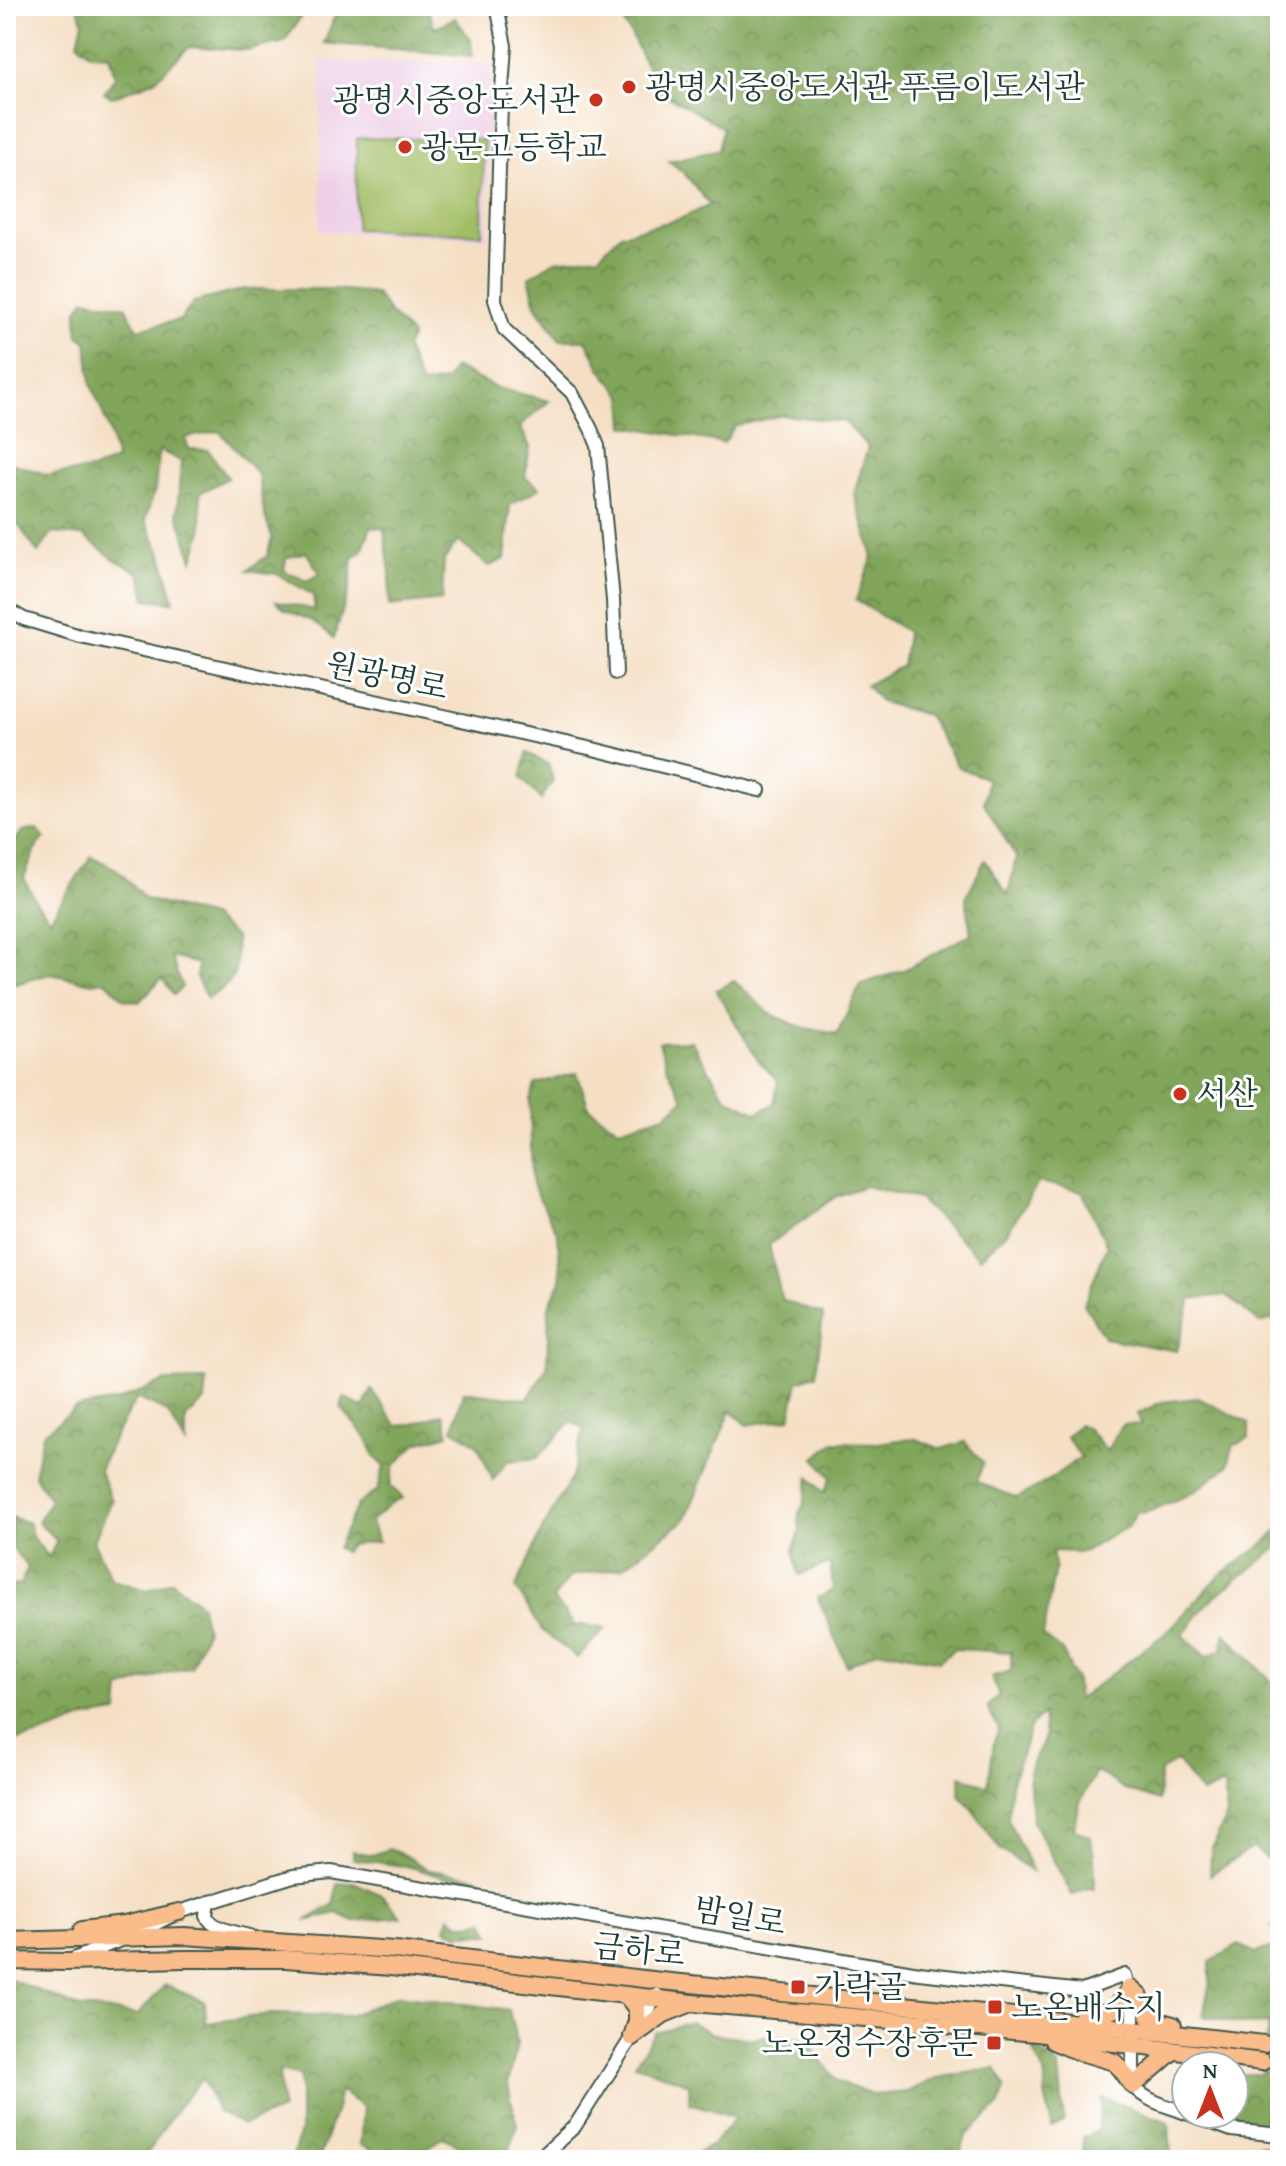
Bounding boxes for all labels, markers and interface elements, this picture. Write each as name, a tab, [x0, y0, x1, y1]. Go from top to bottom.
place label: 광명시중앙도서관 푸름이도서관	[645, 63, 1085, 110]
place label: 광명시중앙도서관	[333, 76, 580, 123]
marker: 광명시중앙도서관 푸름이도서관	[620, 78, 638, 96]
marker: 광명시중앙도서관	[587, 91, 605, 109]
place label: 광문고등학교	[421, 123, 607, 170]
marker: 광문고등학교	[396, 138, 414, 156]
street label: 원광명로	[322, 640, 453, 711]
place label: 서산	[1196, 1070, 1258, 1117]
marker: 서산	[1171, 1085, 1189, 1103]
street label: 밤일로	[690, 1884, 790, 1947]
street label: 금하로	[590, 1921, 688, 1978]
place label: 가락골	[814, 1963, 907, 2010]
marker: 가락골	[789, 1978, 807, 1996]
place label: 노온배수지	[1011, 1983, 1166, 2030]
marker: 노온배수지	[986, 1998, 1004, 2016]
place label: 노온정수장후문	[762, 2019, 978, 2066]
marker: 노온정수장후문	[985, 2034, 1003, 2052]
north arrow	[1170, 2050, 1250, 2130]
text: N	[1203, 2054, 1218, 2086]

